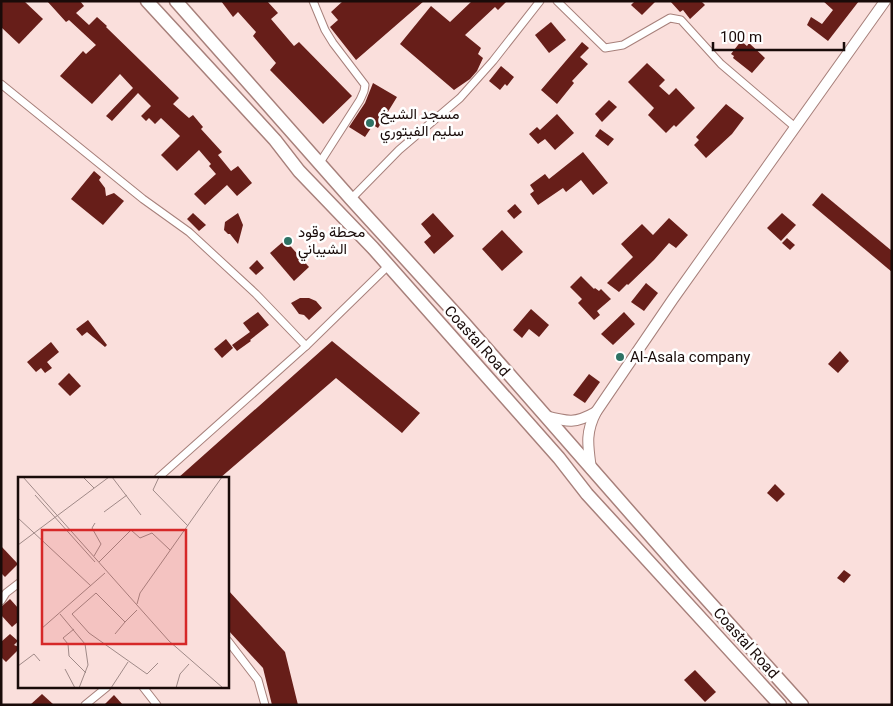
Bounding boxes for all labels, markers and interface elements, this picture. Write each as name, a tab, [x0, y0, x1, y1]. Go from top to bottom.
scale bar	[713, 20, 844, 52]
text: 100 m	[720, 28, 762, 46]
place label: مسجد الشيخ سليم الفيتوري	[380, 105, 464, 144]
marker: مسجد الشيخ سليم الفيتوري	[364, 117, 376, 129]
place label: محطة وقود الشيباني	[298, 223, 365, 262]
marker: محطة وقود الشيباني	[282, 235, 294, 247]
street label: Coastal Road	[441, 302, 513, 380]
place label: Al-Asala company	[630, 348, 750, 366]
marker: Al-Asala company	[614, 351, 626, 363]
inset map	[18, 477, 229, 688]
street label: Coastal Road	[710, 604, 782, 682]

